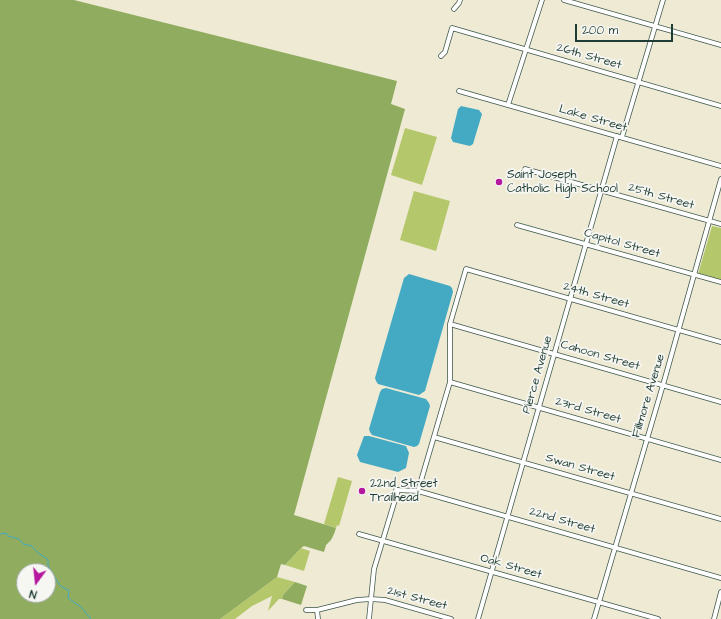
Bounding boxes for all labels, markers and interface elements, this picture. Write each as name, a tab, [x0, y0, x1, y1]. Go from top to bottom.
scale bar	[577, 16, 675, 42]
text: 200 m	[582, 22, 618, 39]
street label: 26th Street	[555, 41, 623, 73]
street label: Lake Street	[557, 102, 629, 136]
place label: Saint Joseph Catholic High School	[507, 168, 618, 196]
marker: Saint Joseph Catholic High School	[494, 177, 504, 187]
street label: 25th Street	[626, 181, 696, 213]
street label: Capitol Street	[582, 226, 662, 262]
street label: 24th Street	[561, 280, 631, 312]
street label: Pierce Avenue	[520, 334, 556, 416]
street label: Cahoon Street	[559, 338, 641, 374]
street label: Fillmore Avenue	[629, 352, 669, 440]
street label: 23rd Street	[554, 395, 622, 427]
street label: Swan Street	[544, 451, 616, 485]
place label: 22nd Street Trailhead	[370, 477, 438, 505]
marker: 22nd Street Trailhead	[357, 486, 367, 496]
street label: 22nd Street	[527, 505, 597, 537]
street label: Oak Street	[479, 551, 543, 583]
north arrow	[16, 563, 56, 603]
street label: 21st Street	[386, 584, 448, 614]
text: N	[28, 586, 38, 602]

